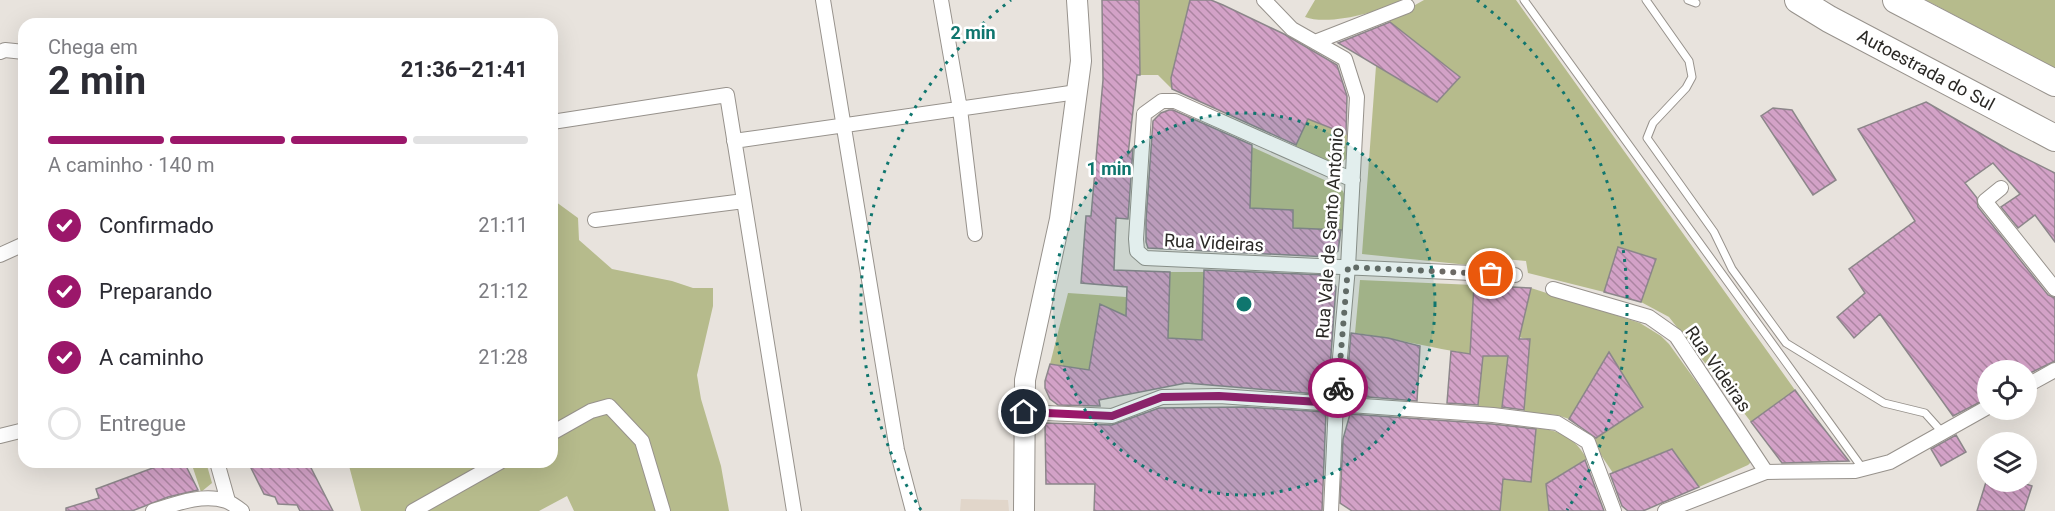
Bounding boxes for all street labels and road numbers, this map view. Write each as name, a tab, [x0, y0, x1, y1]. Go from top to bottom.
street label: Autoestrada do Sul	[1854, 25, 1998, 115]
street label: Rua Vale de Santo António	[1312, 127, 1347, 339]
street label: Rua Videiras	[1164, 229, 1265, 256]
street label: Rua Videiras	[1681, 322, 1756, 416]

